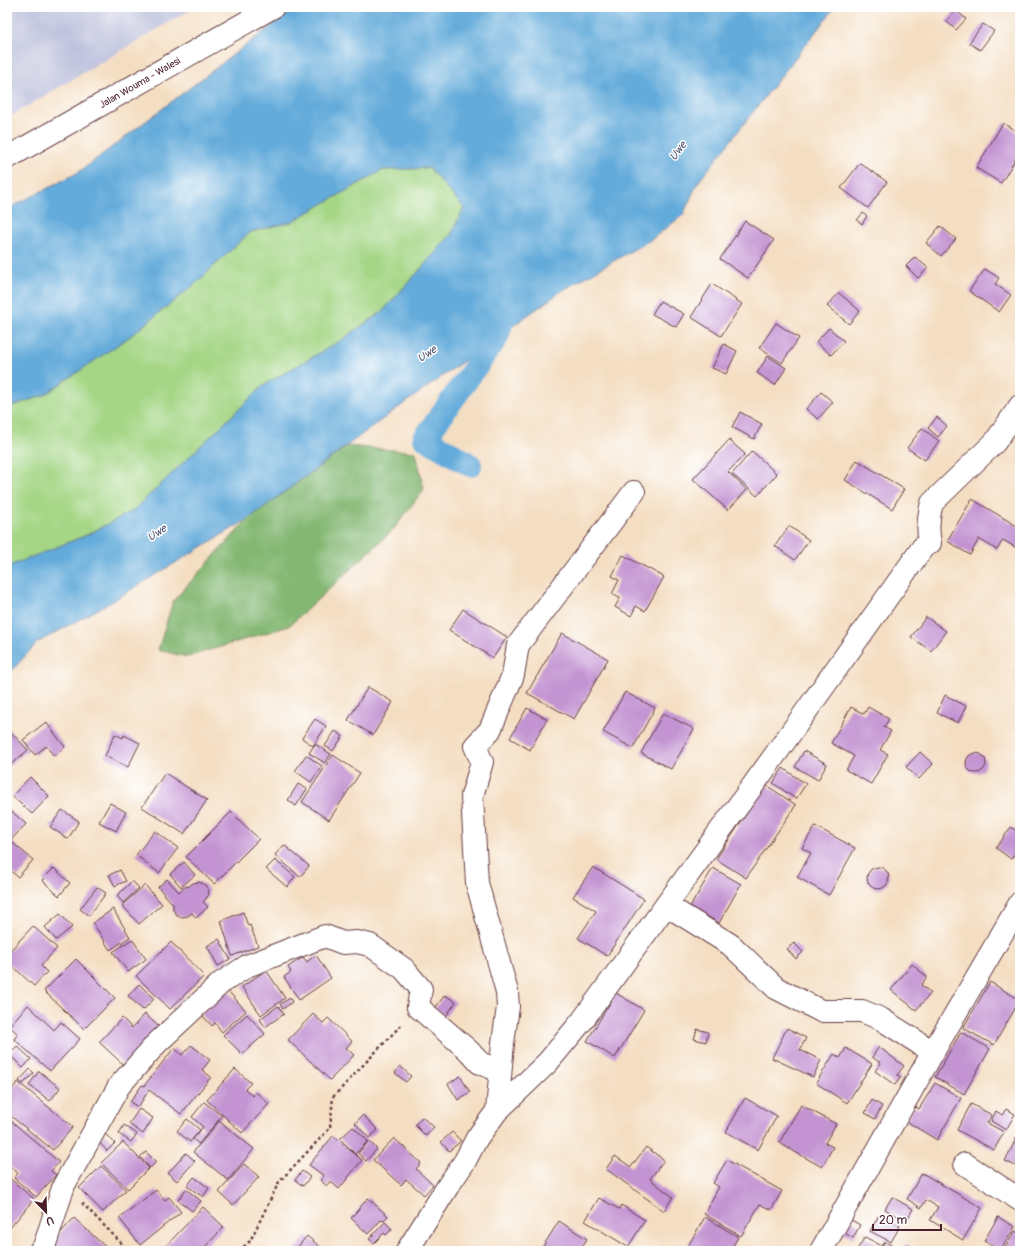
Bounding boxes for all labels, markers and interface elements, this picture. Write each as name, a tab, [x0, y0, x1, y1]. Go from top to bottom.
street label: Jalan Wouma - Walesi	[97, 55, 183, 111]
water label: Uwe	[667, 138, 690, 163]
water label: Uwe	[415, 342, 440, 365]
water label: Uwe	[145, 521, 170, 544]
north arrow	[26, 1192, 66, 1232]
scale bar	[873, 1206, 941, 1232]
text: U	[44, 1213, 56, 1228]
text: 20 m	[879, 1213, 908, 1228]

